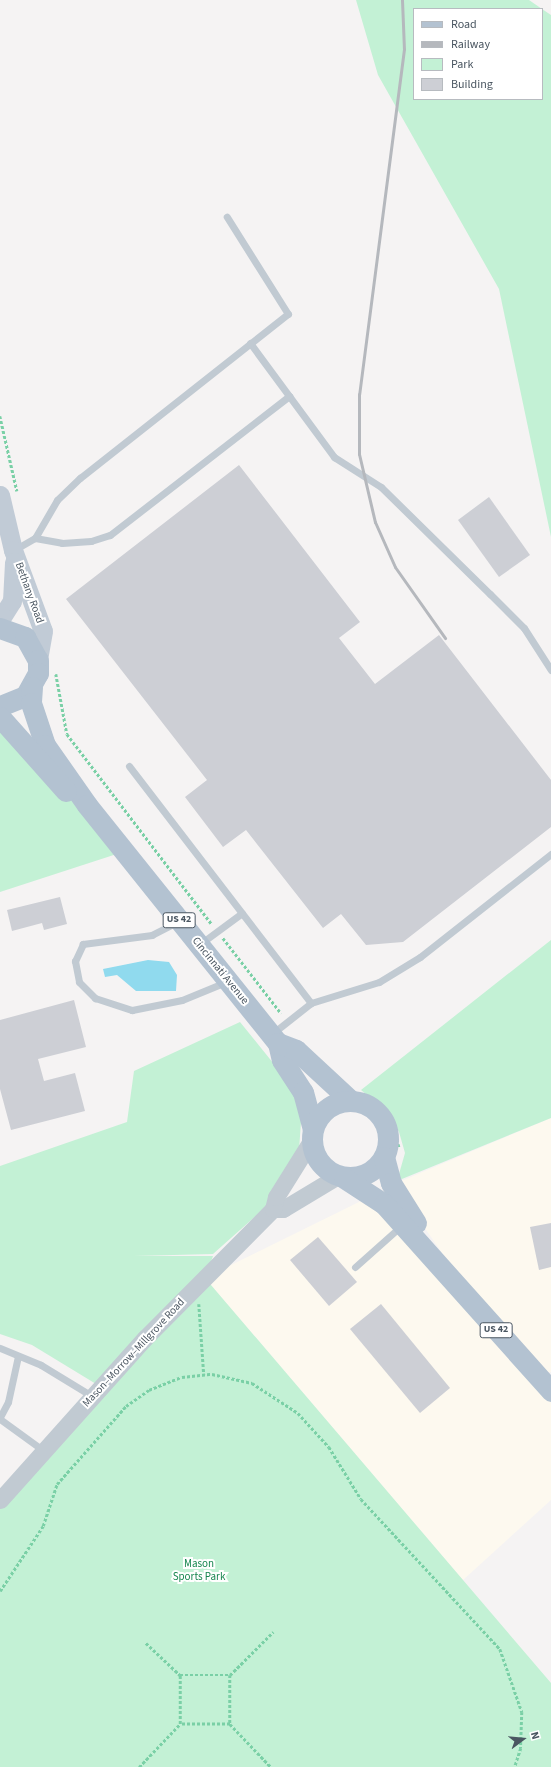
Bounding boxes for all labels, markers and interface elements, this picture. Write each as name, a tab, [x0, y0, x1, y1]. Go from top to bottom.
legend	[413, 8, 543, 100]
text: Road	[451, 16, 477, 33]
text: Railway	[451, 36, 490, 53]
text: Park	[451, 56, 473, 73]
text: Building	[451, 76, 493, 93]
street label: Bethany Road	[12, 561, 46, 625]
road number: US 42	[162, 912, 196, 928]
street label: Cincinnati Avenue	[189, 935, 251, 1007]
street label: Mason–Morrow–Millgrove Road	[80, 1296, 188, 1410]
road number: US 42	[479, 1322, 513, 1338]
park label: Mason Sports Park	[173, 1558, 225, 1584]
north arrow	[503, 1719, 543, 1759]
text: N	[527, 1730, 543, 1741]

